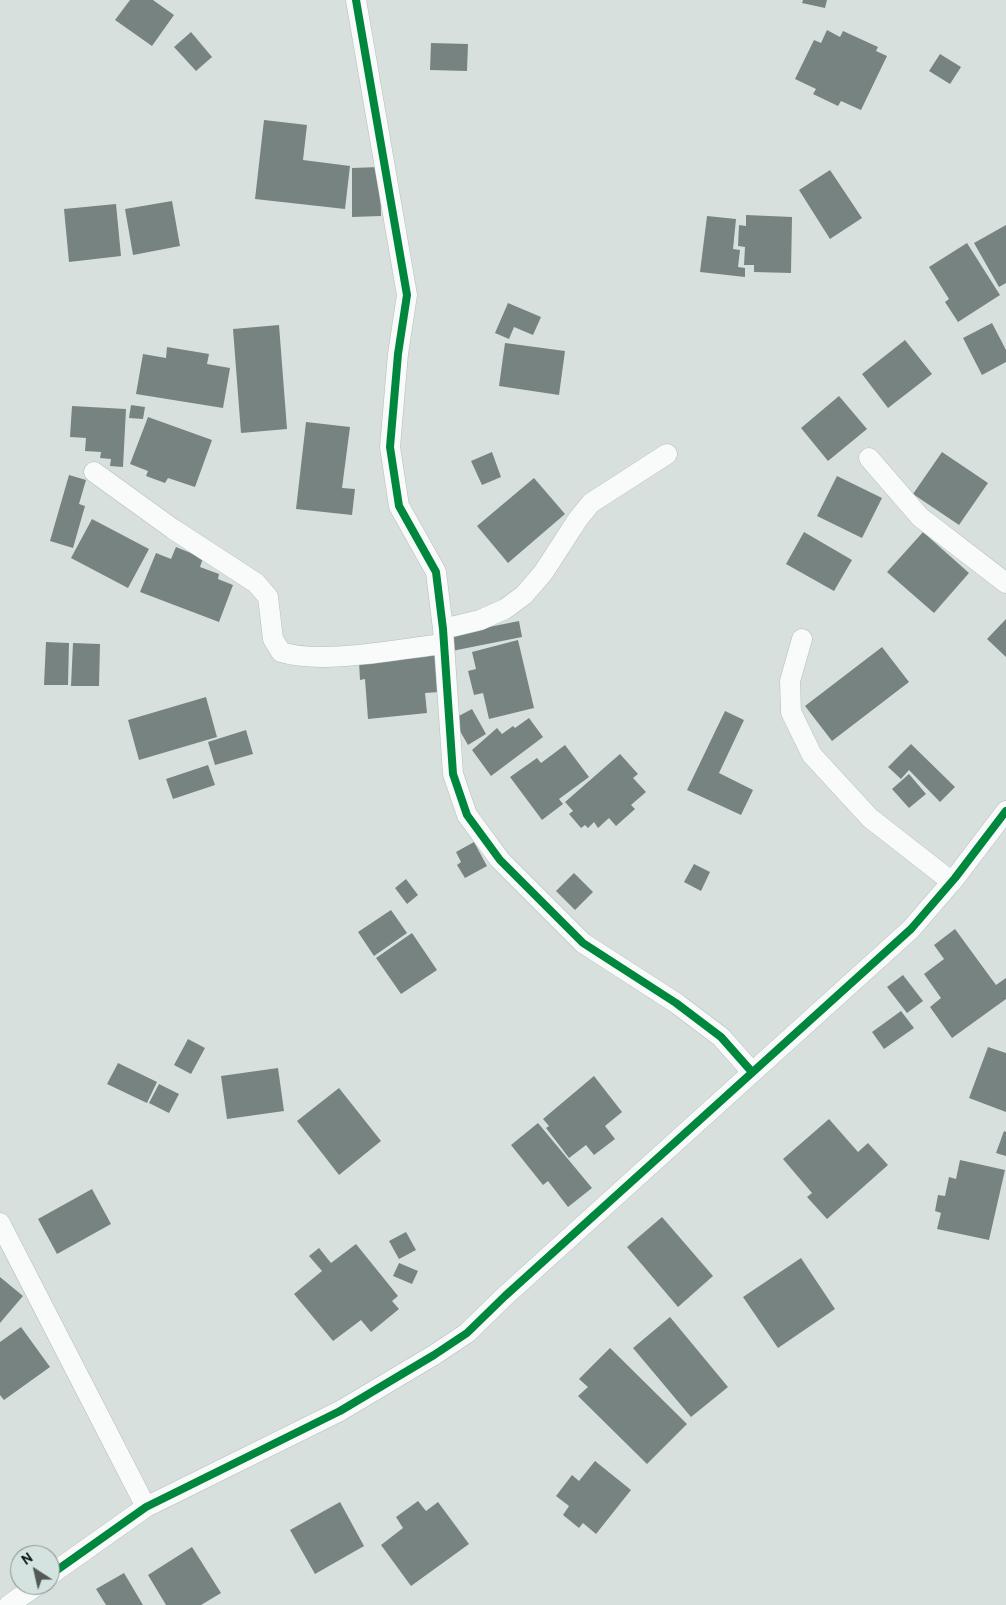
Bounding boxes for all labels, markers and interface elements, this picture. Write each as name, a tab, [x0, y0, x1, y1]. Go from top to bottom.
north arrow	[10, 1545, 60, 1595]
text: N	[18, 1548, 36, 1569]

